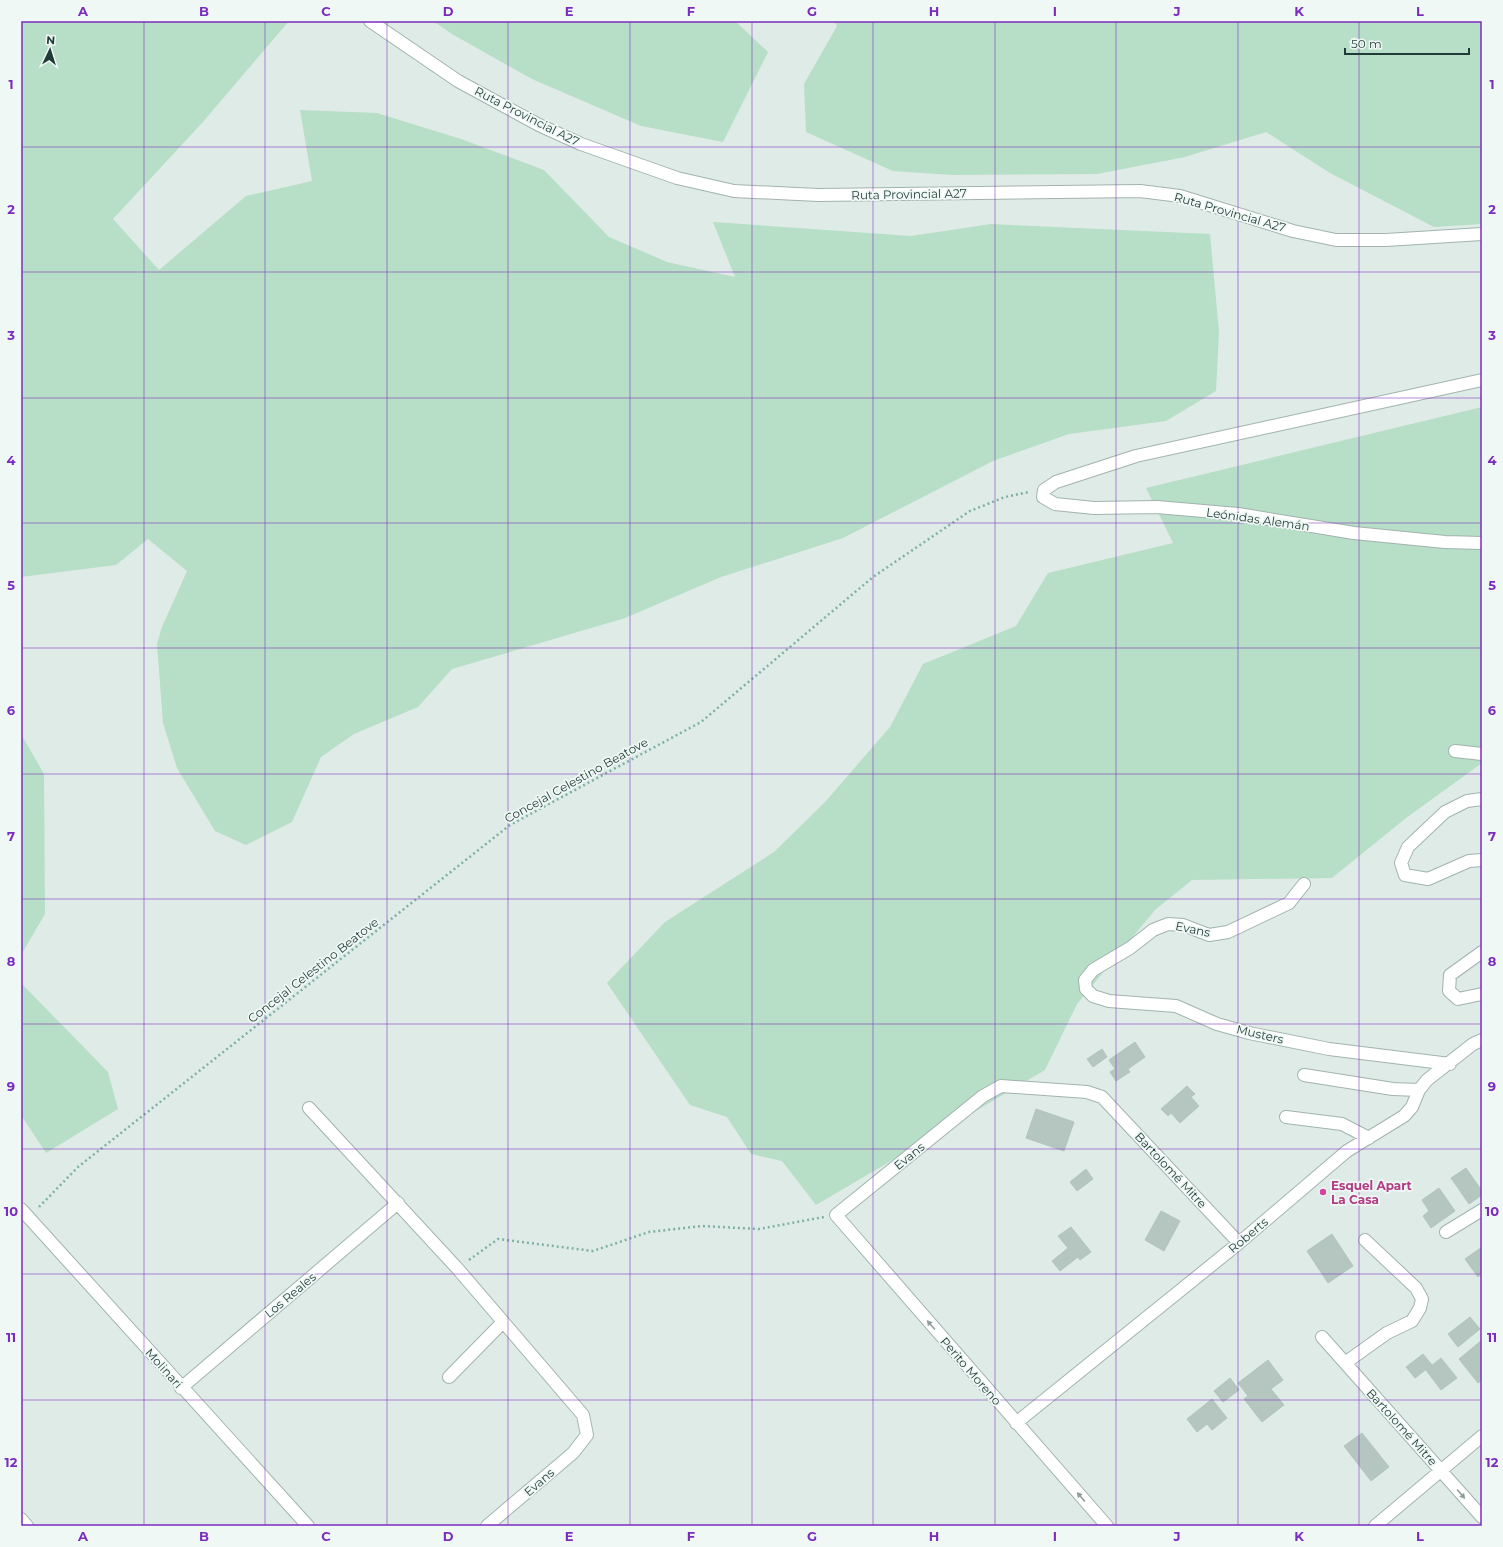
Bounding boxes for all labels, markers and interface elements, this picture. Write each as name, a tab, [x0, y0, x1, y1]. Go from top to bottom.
text: A	[77, 3, 89, 19]
text: B	[199, 3, 209, 19]
text: C	[321, 3, 331, 19]
text: D	[443, 3, 454, 19]
text: E	[565, 3, 574, 19]
text: F	[687, 3, 695, 19]
text: G	[807, 3, 817, 19]
text: H	[929, 3, 939, 19]
text: I	[1053, 3, 1057, 19]
text: J	[1172, 3, 1181, 19]
text: K	[1294, 3, 1304, 19]
text: L	[1416, 3, 1424, 19]
north arrow	[30, 30, 70, 70]
scale bar	[1345, 30, 1469, 56]
text: N	[46, 33, 56, 47]
text: 50 m	[1351, 36, 1382, 51]
text: 1	[8, 76, 14, 92]
text: 1	[1489, 76, 1495, 92]
street label: Ruta Provincial A27	[472, 83, 582, 149]
street label: Ruta Provincial A27	[851, 185, 967, 203]
street label: Ruta Provincial A27	[1172, 189, 1288, 235]
text: 2	[7, 201, 15, 217]
text: 2	[1488, 201, 1496, 217]
text: 3	[6, 327, 15, 343]
text: 3	[1487, 327, 1496, 343]
text: 4	[7, 452, 16, 468]
text: 4	[1488, 452, 1497, 468]
street label: Leónidas Alemán	[1205, 504, 1311, 534]
text: 5	[7, 577, 15, 593]
text: 5	[1488, 577, 1496, 593]
text: 6	[7, 702, 16, 718]
text: 6	[1488, 702, 1497, 718]
street label: Concejal Celestino Beatove	[502, 734, 650, 826]
text: 7	[7, 828, 15, 844]
text: 7	[1488, 828, 1496, 844]
street label: Concejal Celestino Beatove	[245, 914, 381, 1026]
street label: Evans	[1174, 918, 1212, 940]
text: 8	[7, 953, 16, 969]
text: 8	[1488, 953, 1497, 969]
street label: Musters	[1235, 1021, 1285, 1047]
text: 9	[7, 1078, 15, 1094]
text: 9	[1488, 1078, 1496, 1094]
street label: Bartolomé Mitre	[1132, 1129, 1210, 1211]
street label: Evans	[891, 1139, 928, 1173]
place label: Esquel Apart La Casa	[1331, 1178, 1413, 1207]
marker: Esquel Apart La Casa	[1318, 1187, 1328, 1197]
text: 10	[4, 1203, 18, 1219]
text: 10	[1485, 1203, 1499, 1219]
street label: Roberts	[1225, 1214, 1271, 1256]
street label: Los Reales	[261, 1269, 319, 1321]
one-way arrow	[927, 1320, 936, 1330]
text: 11	[6, 1329, 16, 1345]
text: 11	[1487, 1329, 1497, 1345]
street label: Perito Moreno	[937, 1334, 1005, 1408]
street label: Molinari	[142, 1345, 186, 1391]
street label: Bartolomé Mitre	[1363, 1385, 1441, 1469]
text: 12	[5, 1454, 18, 1470]
text: 12	[1486, 1454, 1499, 1470]
street label: Evans	[521, 1465, 557, 1499]
one-way arrow	[1457, 1489, 1466, 1499]
one-way arrow	[1077, 1492, 1086, 1502]
text: A	[77, 1528, 89, 1544]
text: B	[199, 1528, 209, 1544]
text: C	[321, 1528, 331, 1544]
text: D	[443, 1528, 454, 1544]
text: E	[565, 1528, 574, 1544]
text: F	[687, 1528, 695, 1544]
text: G	[807, 1528, 817, 1544]
text: H	[929, 1528, 939, 1544]
text: I	[1053, 1528, 1057, 1544]
text: J	[1172, 1528, 1181, 1544]
text: K	[1294, 1528, 1304, 1544]
text: L	[1416, 1528, 1424, 1544]

